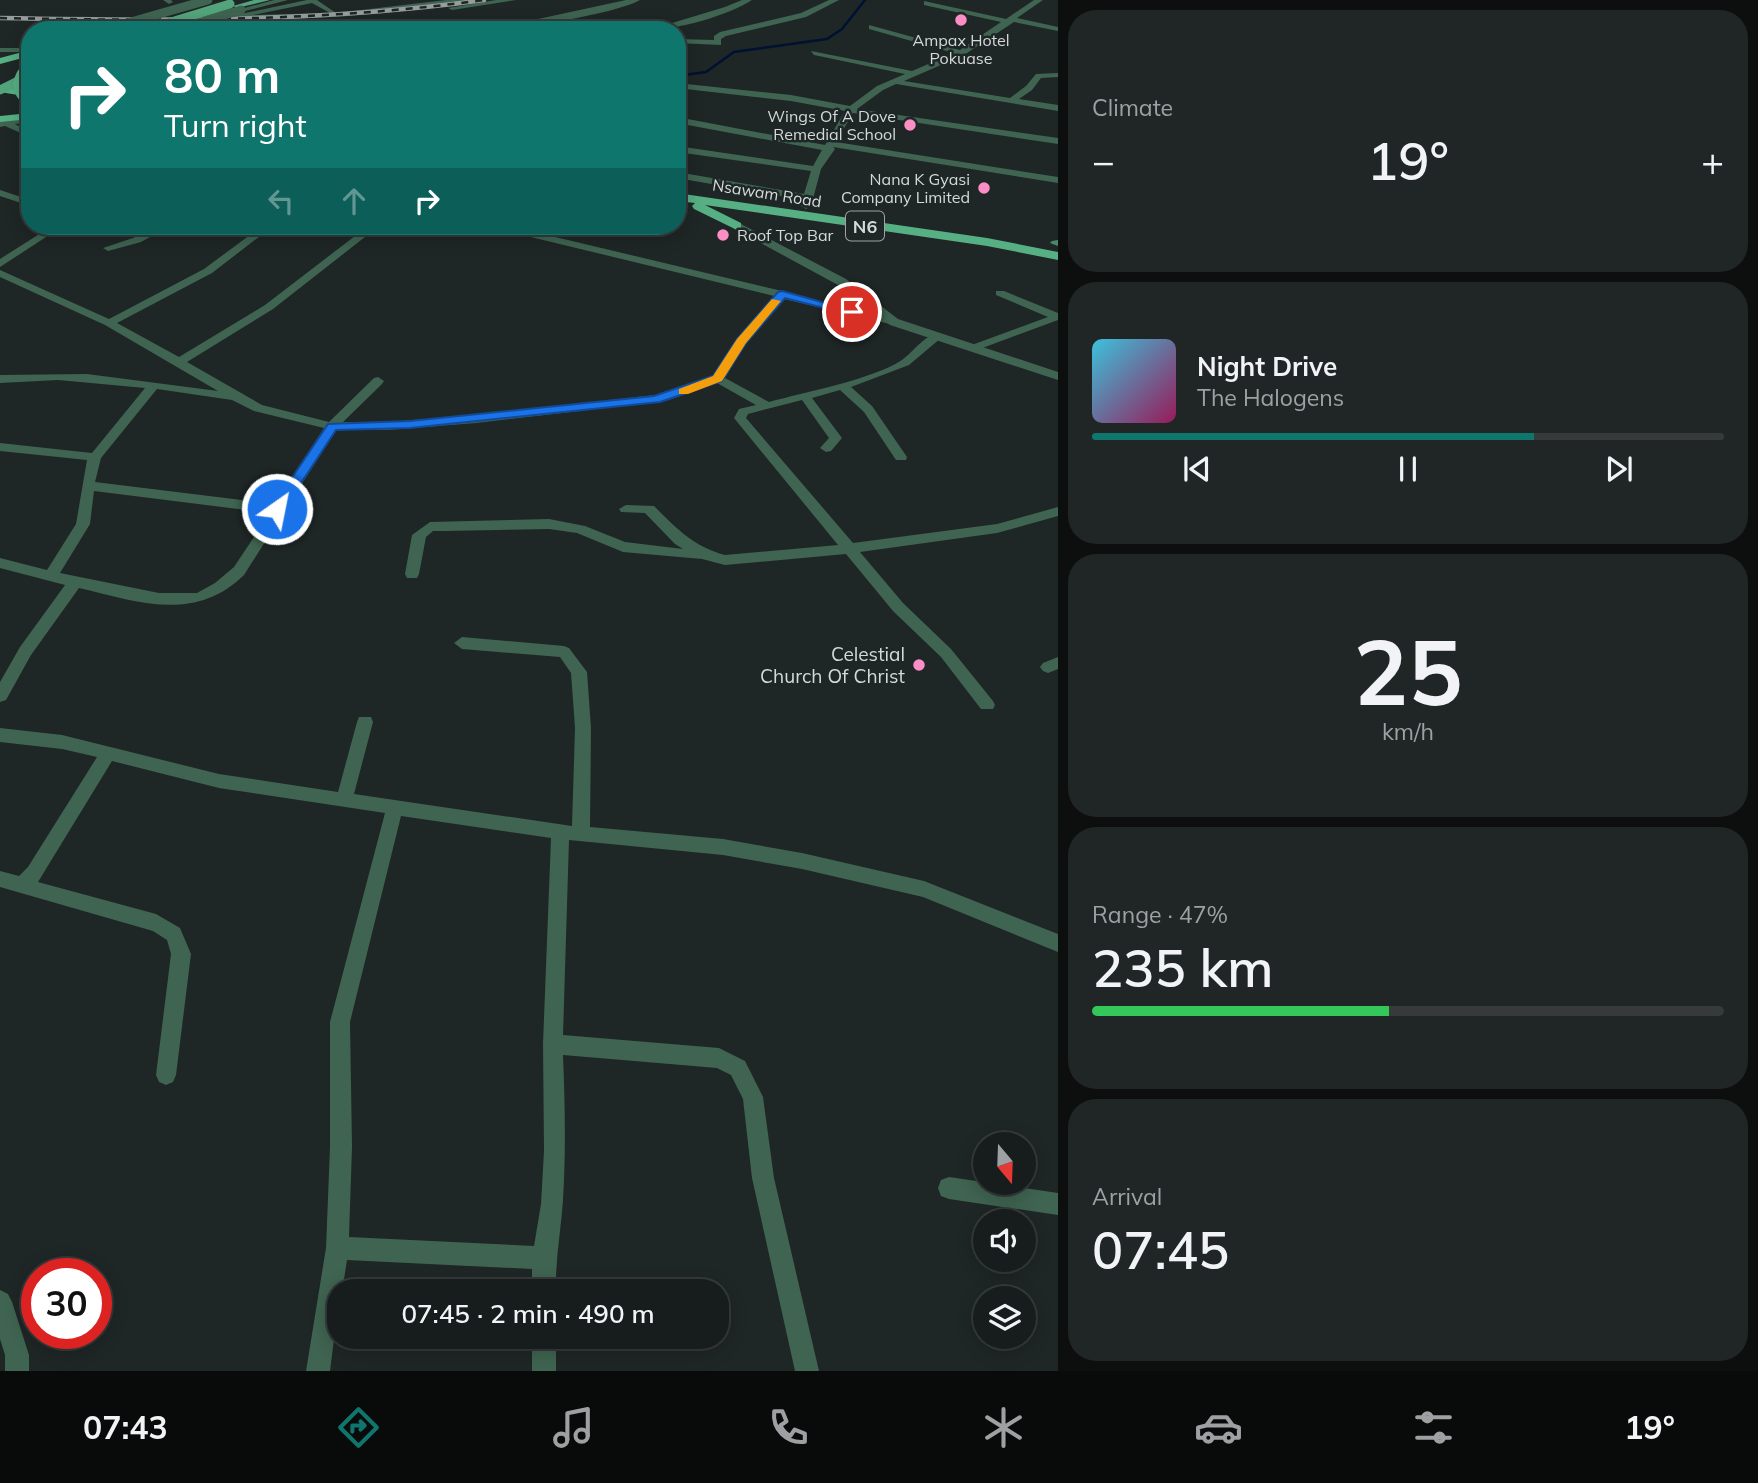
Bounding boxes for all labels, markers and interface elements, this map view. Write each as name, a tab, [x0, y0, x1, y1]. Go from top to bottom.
marker: Ampax Hotel Pokuase	[953, 12, 969, 28]
place label: Ampax Hotel Pokuase	[912, 30, 1010, 68]
text: 80 m	[164, 44, 280, 105]
icon: right	[49, 49, 140, 140]
text: Climate	[1092, 93, 1173, 122]
text: Turn right	[164, 105, 307, 145]
place label: Wings Of A Dove Remedial School	[767, 106, 896, 144]
marker: Wings Of A Dove Remedial School	[902, 117, 918, 133]
text: 19°	[1367, 128, 1449, 193]
text: −	[1092, 137, 1115, 185]
text: +	[1701, 137, 1724, 185]
place label: Nana K Gyasi Company Limited	[841, 169, 970, 207]
street label: Nsawam Road	[711, 175, 823, 211]
marker: Nana K Gyasi Company Limited	[976, 180, 992, 196]
icon: left	[262, 182, 300, 220]
icon: ahead	[335, 182, 373, 220]
icon: right	[408, 182, 446, 220]
road number: N6	[846, 211, 884, 240]
place label: Roof Top Bar	[737, 225, 833, 245]
marker: Roof Top Bar	[715, 227, 731, 243]
pin	[822, 282, 882, 342]
icon: arrive	[833, 293, 871, 331]
text: Night Drive	[1197, 350, 1337, 383]
text: The Halogens	[1197, 383, 1344, 412]
icon: previous	[1178, 450, 1216, 488]
icon: pause	[1389, 450, 1427, 488]
icon: next	[1600, 450, 1638, 488]
position arrow	[240, 472, 314, 546]
text: 25	[1353, 614, 1463, 728]
place label: Celestial Church Of Christ	[760, 642, 905, 688]
marker: Celestial Church Of Christ	[911, 657, 927, 673]
text: km/h	[1382, 717, 1434, 746]
text: Range · 47%	[1092, 900, 1228, 929]
text: 235 km	[1092, 935, 1273, 1000]
north arrow	[973, 1132, 1036, 1195]
map controls	[973, 1132, 1036, 1349]
text: Arrival	[1092, 1182, 1162, 1211]
button: sound	[973, 1209, 1036, 1272]
text: 07:45	[1092, 1217, 1229, 1282]
speed limit sign: 30	[21, 1258, 112, 1349]
button: layers	[973, 1286, 1036, 1349]
text: 07:45 · 2 min · 490 m	[401, 1297, 655, 1330]
icon: directions	[334, 1403, 383, 1452]
icon: music	[549, 1403, 598, 1452]
icon: phone	[764, 1403, 813, 1452]
icon: climate	[979, 1403, 1028, 1452]
icon: car	[1194, 1403, 1243, 1452]
icon: filters	[1409, 1403, 1458, 1452]
text: 07:43	[83, 1407, 168, 1447]
text: 19°	[1624, 1407, 1675, 1447]

